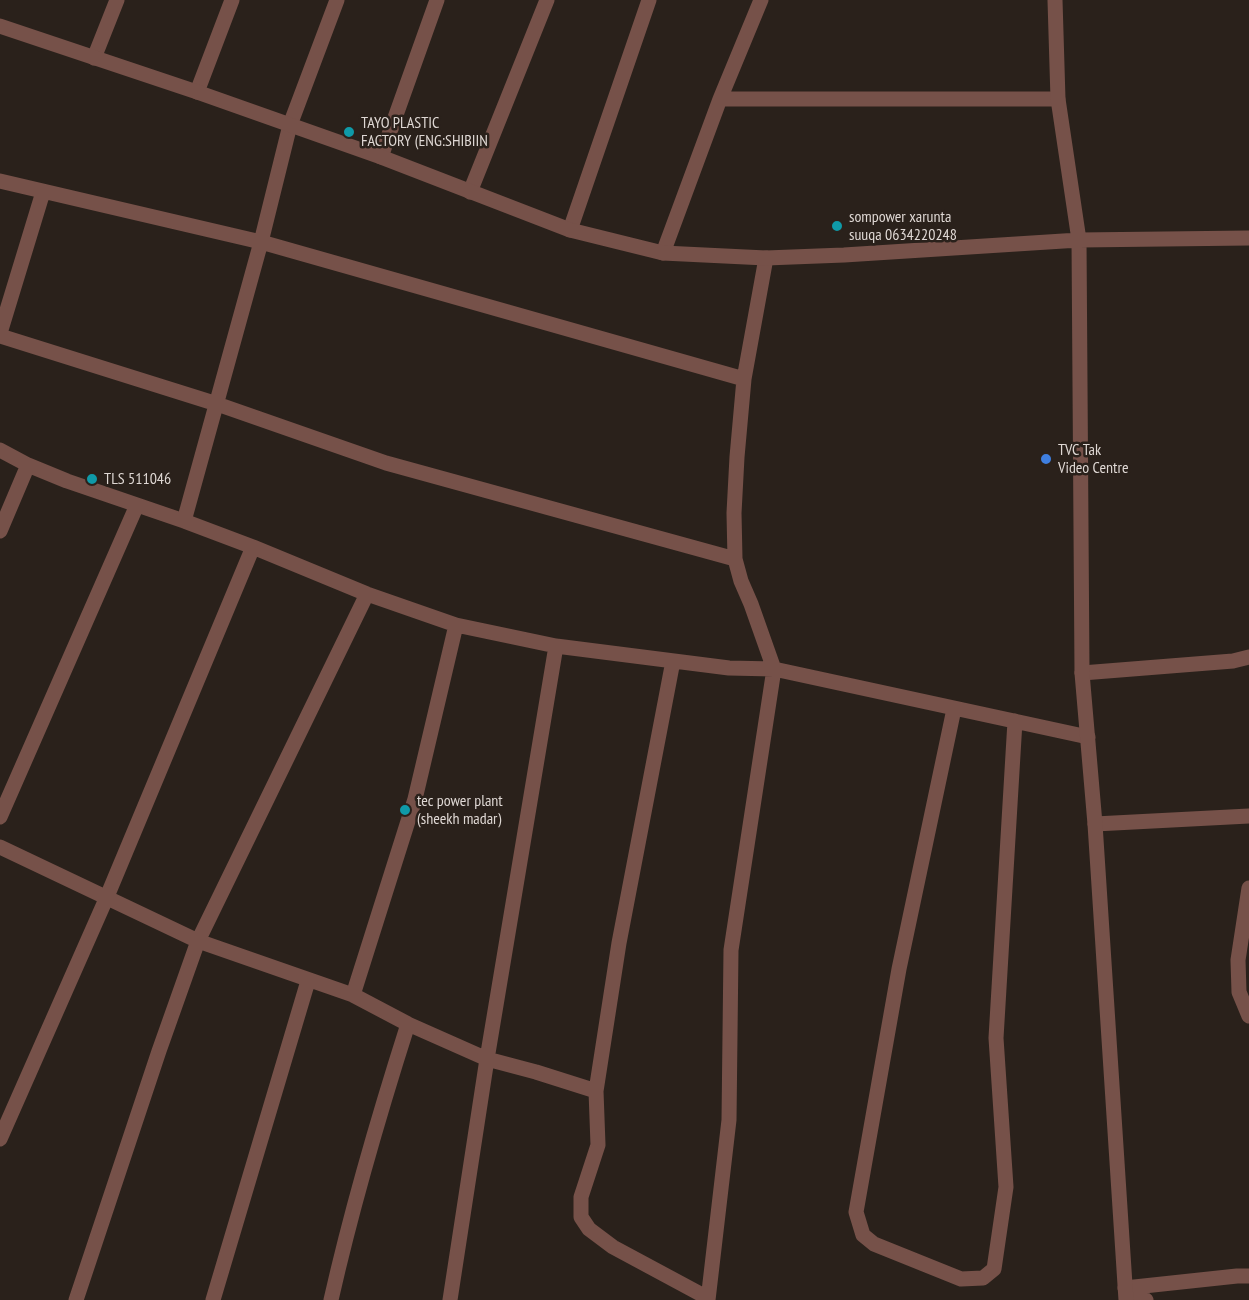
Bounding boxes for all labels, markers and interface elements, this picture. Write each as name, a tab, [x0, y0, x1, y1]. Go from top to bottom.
place label: TAYO PLASTIC FACTORY (ENG:SHIBIIN	[361, 113, 488, 151]
marker: TAYO PLASTIC FACTORY (ENG:SHIBIIN	[342, 125, 356, 139]
place label: sompower xarunta suuqa 0634220248	[849, 207, 957, 245]
marker: sompower xarunta suuqa 0634220248	[830, 219, 844, 233]
place label: TVC Tak Video Centre	[1058, 440, 1128, 478]
marker: TVC Tak Video Centre	[1039, 452, 1053, 466]
place label: TLS 511046	[104, 469, 171, 489]
marker: TLS 511046	[85, 472, 99, 486]
place label: tec power plant (sheekh madar)	[417, 791, 503, 829]
marker: tec power plant (sheekh madar)	[398, 803, 412, 817]

